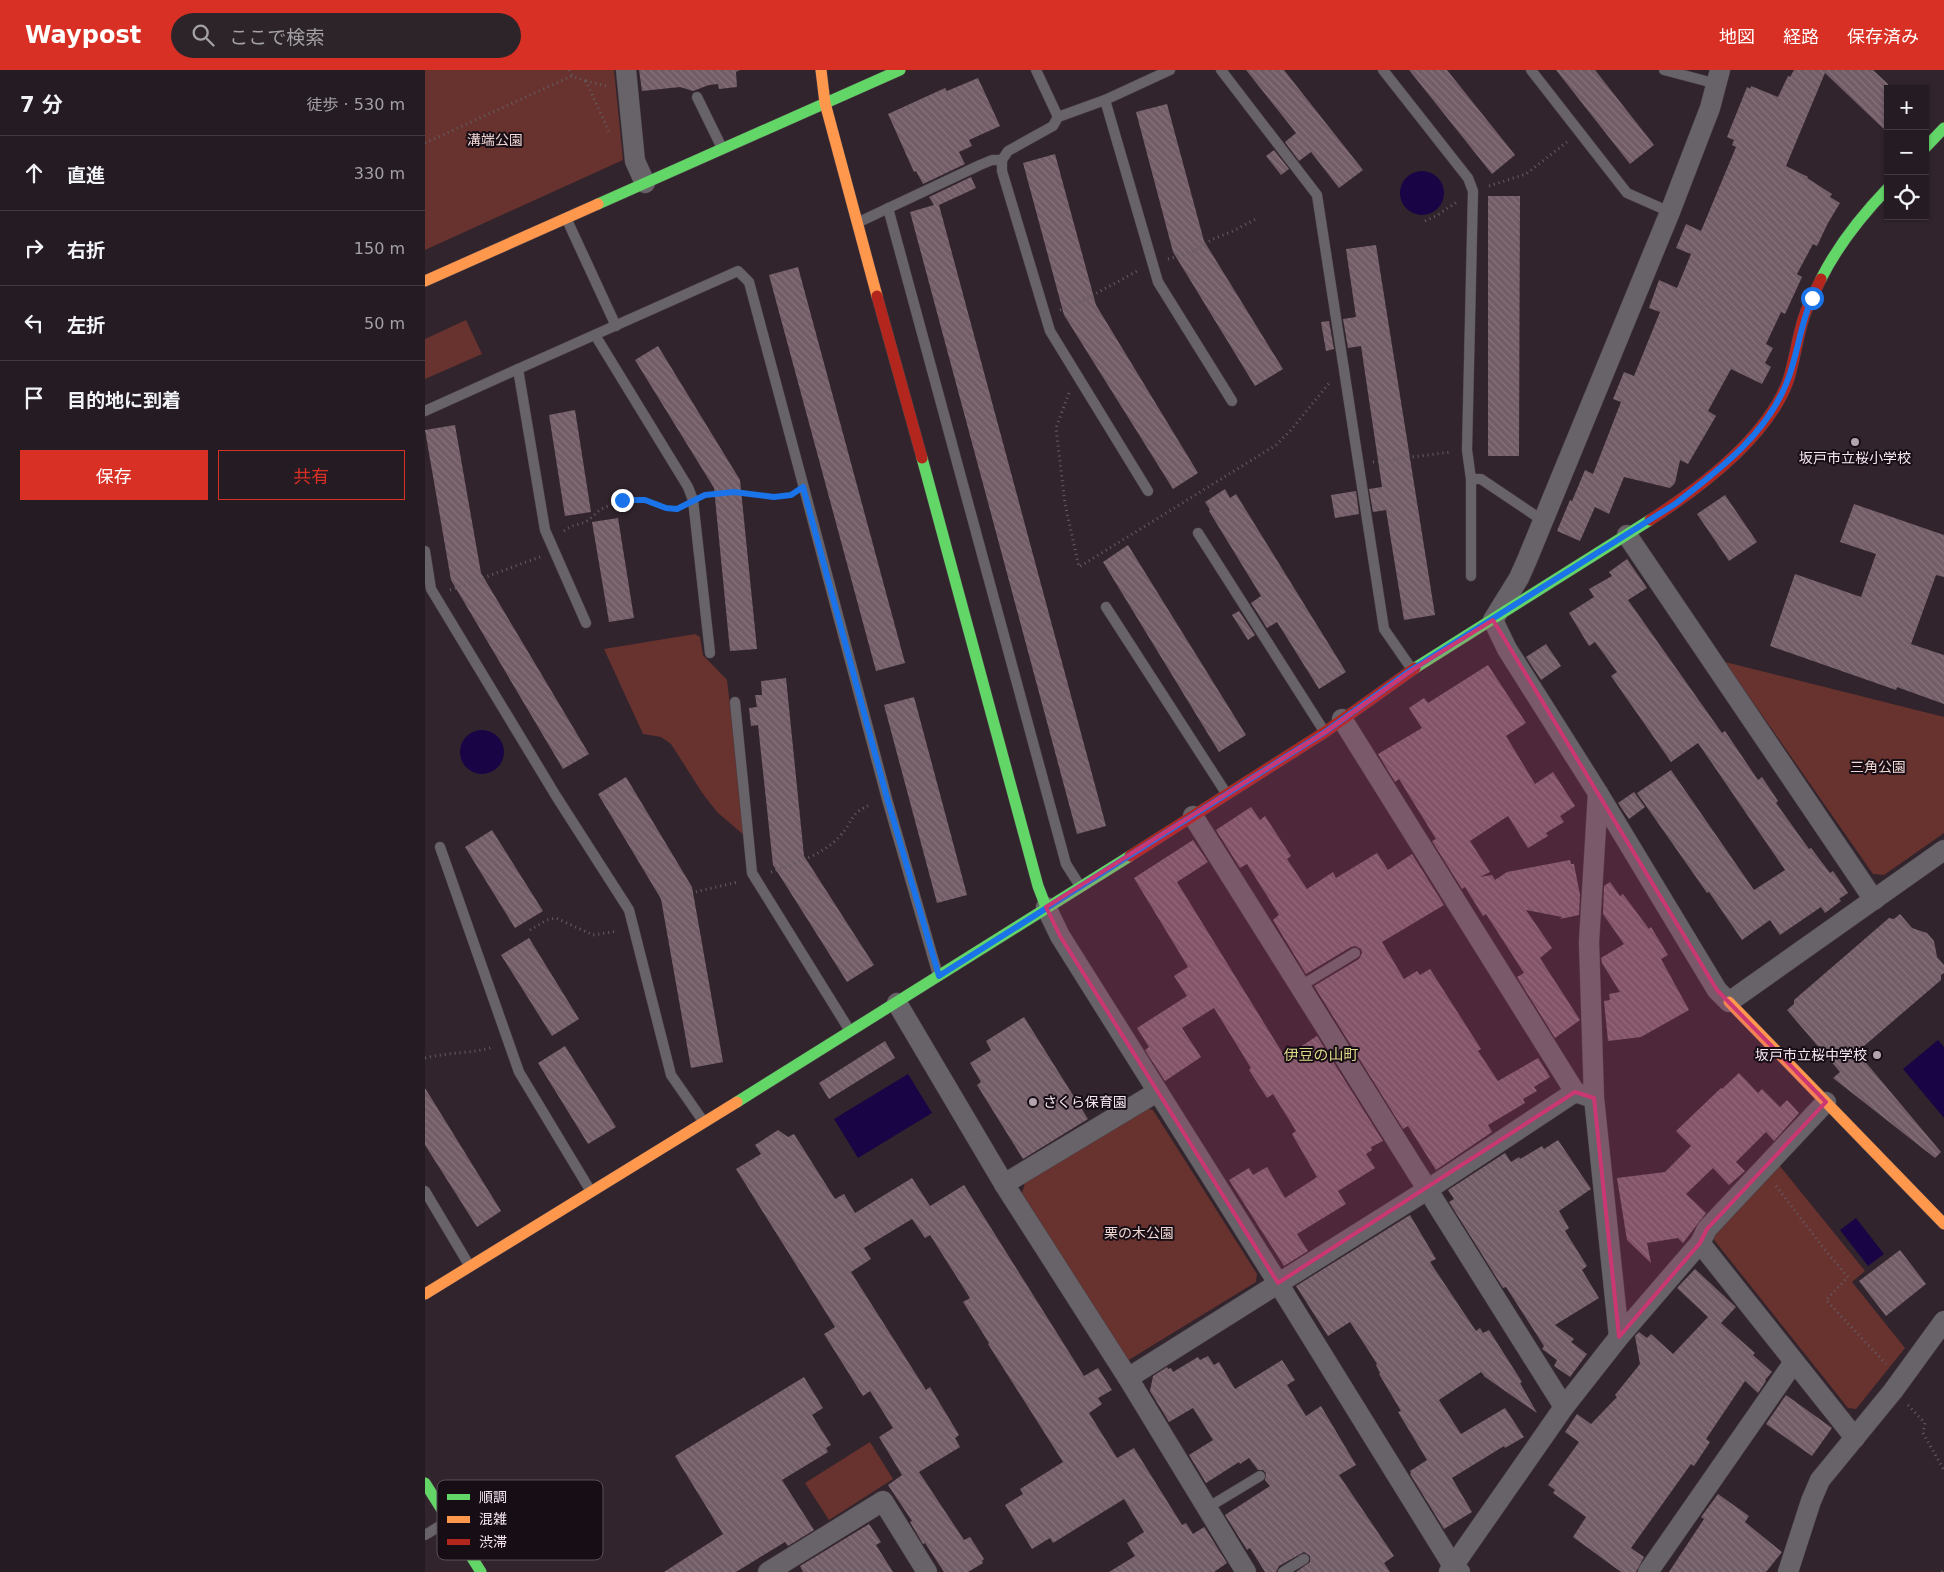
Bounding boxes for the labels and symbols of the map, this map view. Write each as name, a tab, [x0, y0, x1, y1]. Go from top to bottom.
park label: 溝端公園	[467, 132, 523, 148]
route start	[1801, 287, 1824, 310]
marker: 坂戸市立桜小学校	[1849, 436, 1861, 448]
place label: 坂戸市立桜小学校	[1799, 450, 1911, 466]
route end	[611, 489, 634, 512]
park label: 三角公園	[1850, 759, 1906, 775]
district label: 伊豆の山町	[1283, 1046, 1359, 1064]
place label: 坂戸市立桜中学校	[1755, 1047, 1867, 1063]
marker: 坂戸市立桜中学校	[1871, 1049, 1883, 1061]
place label: さくら保育園	[1043, 1094, 1127, 1110]
marker: さくら保育園	[1027, 1096, 1039, 1108]
park label: 栗の木公園	[1104, 1225, 1174, 1241]
legend	[437, 1480, 603, 1560]
text: 順調	[479, 1489, 507, 1505]
text: 混雑	[479, 1511, 507, 1527]
text: 渋滞	[479, 1534, 507, 1550]

